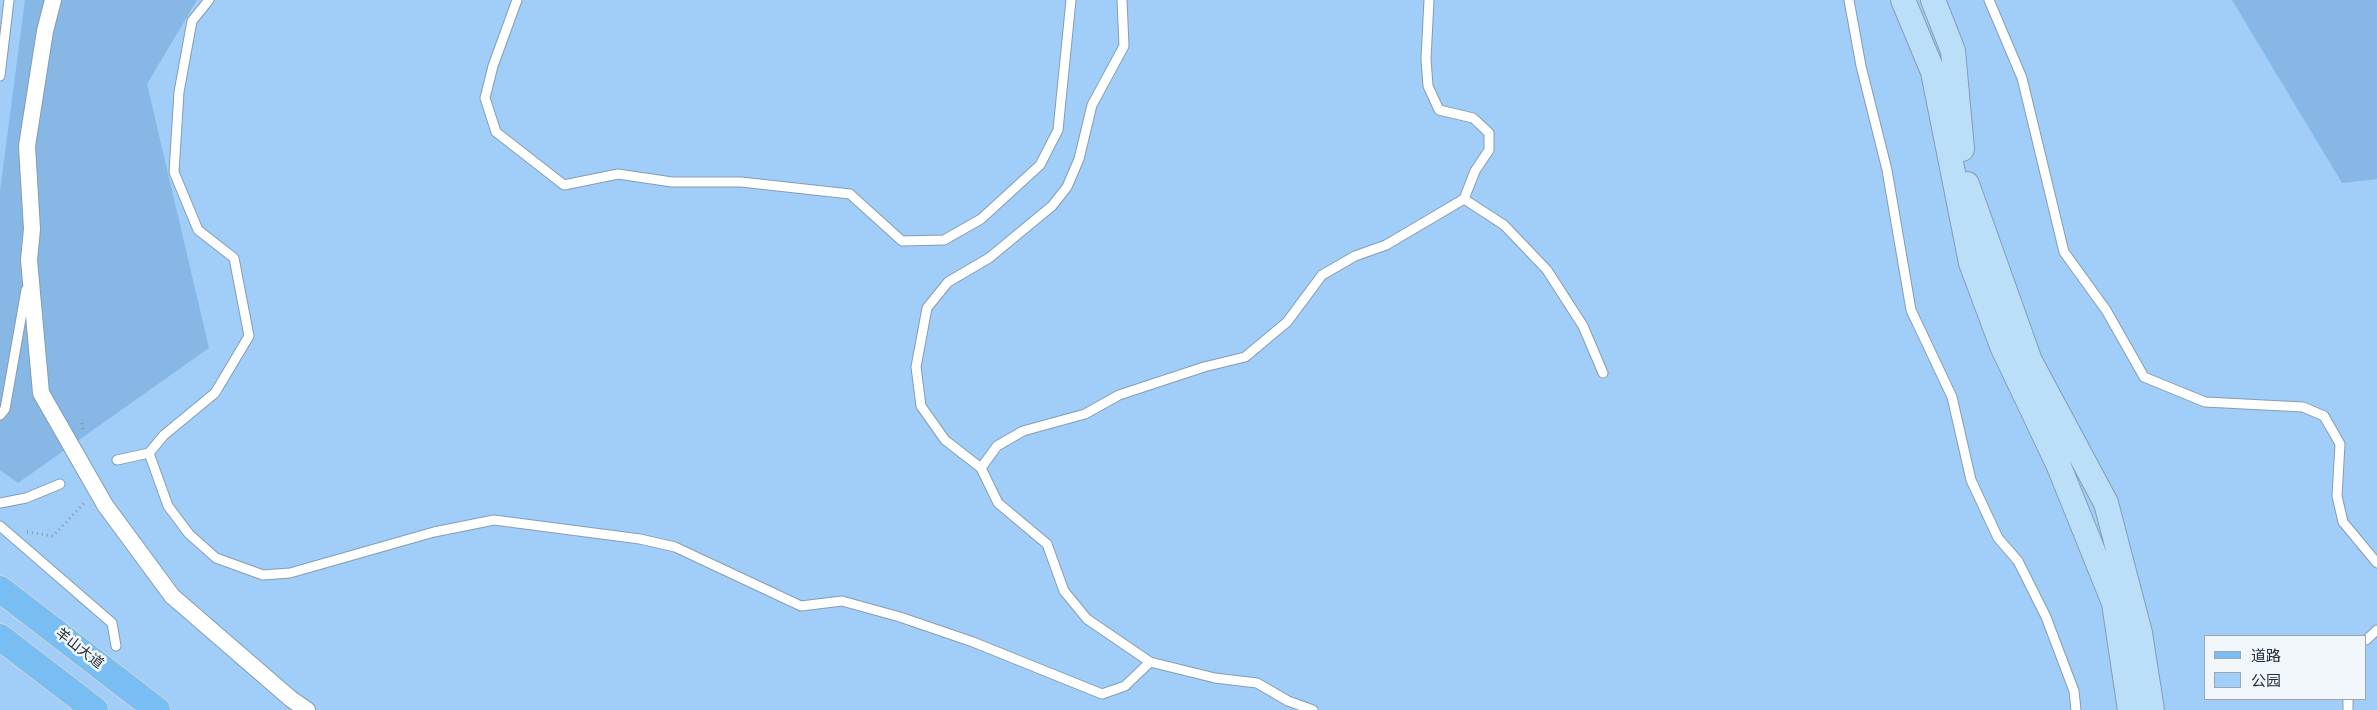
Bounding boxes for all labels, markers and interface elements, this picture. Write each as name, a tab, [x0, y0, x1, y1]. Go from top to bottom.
street label: 羊山大道	[52, 625, 106, 673]
legend	[2204, 635, 2367, 700]
text: 道路	[2251, 647, 2281, 665]
text: 公园	[2251, 672, 2281, 690]

